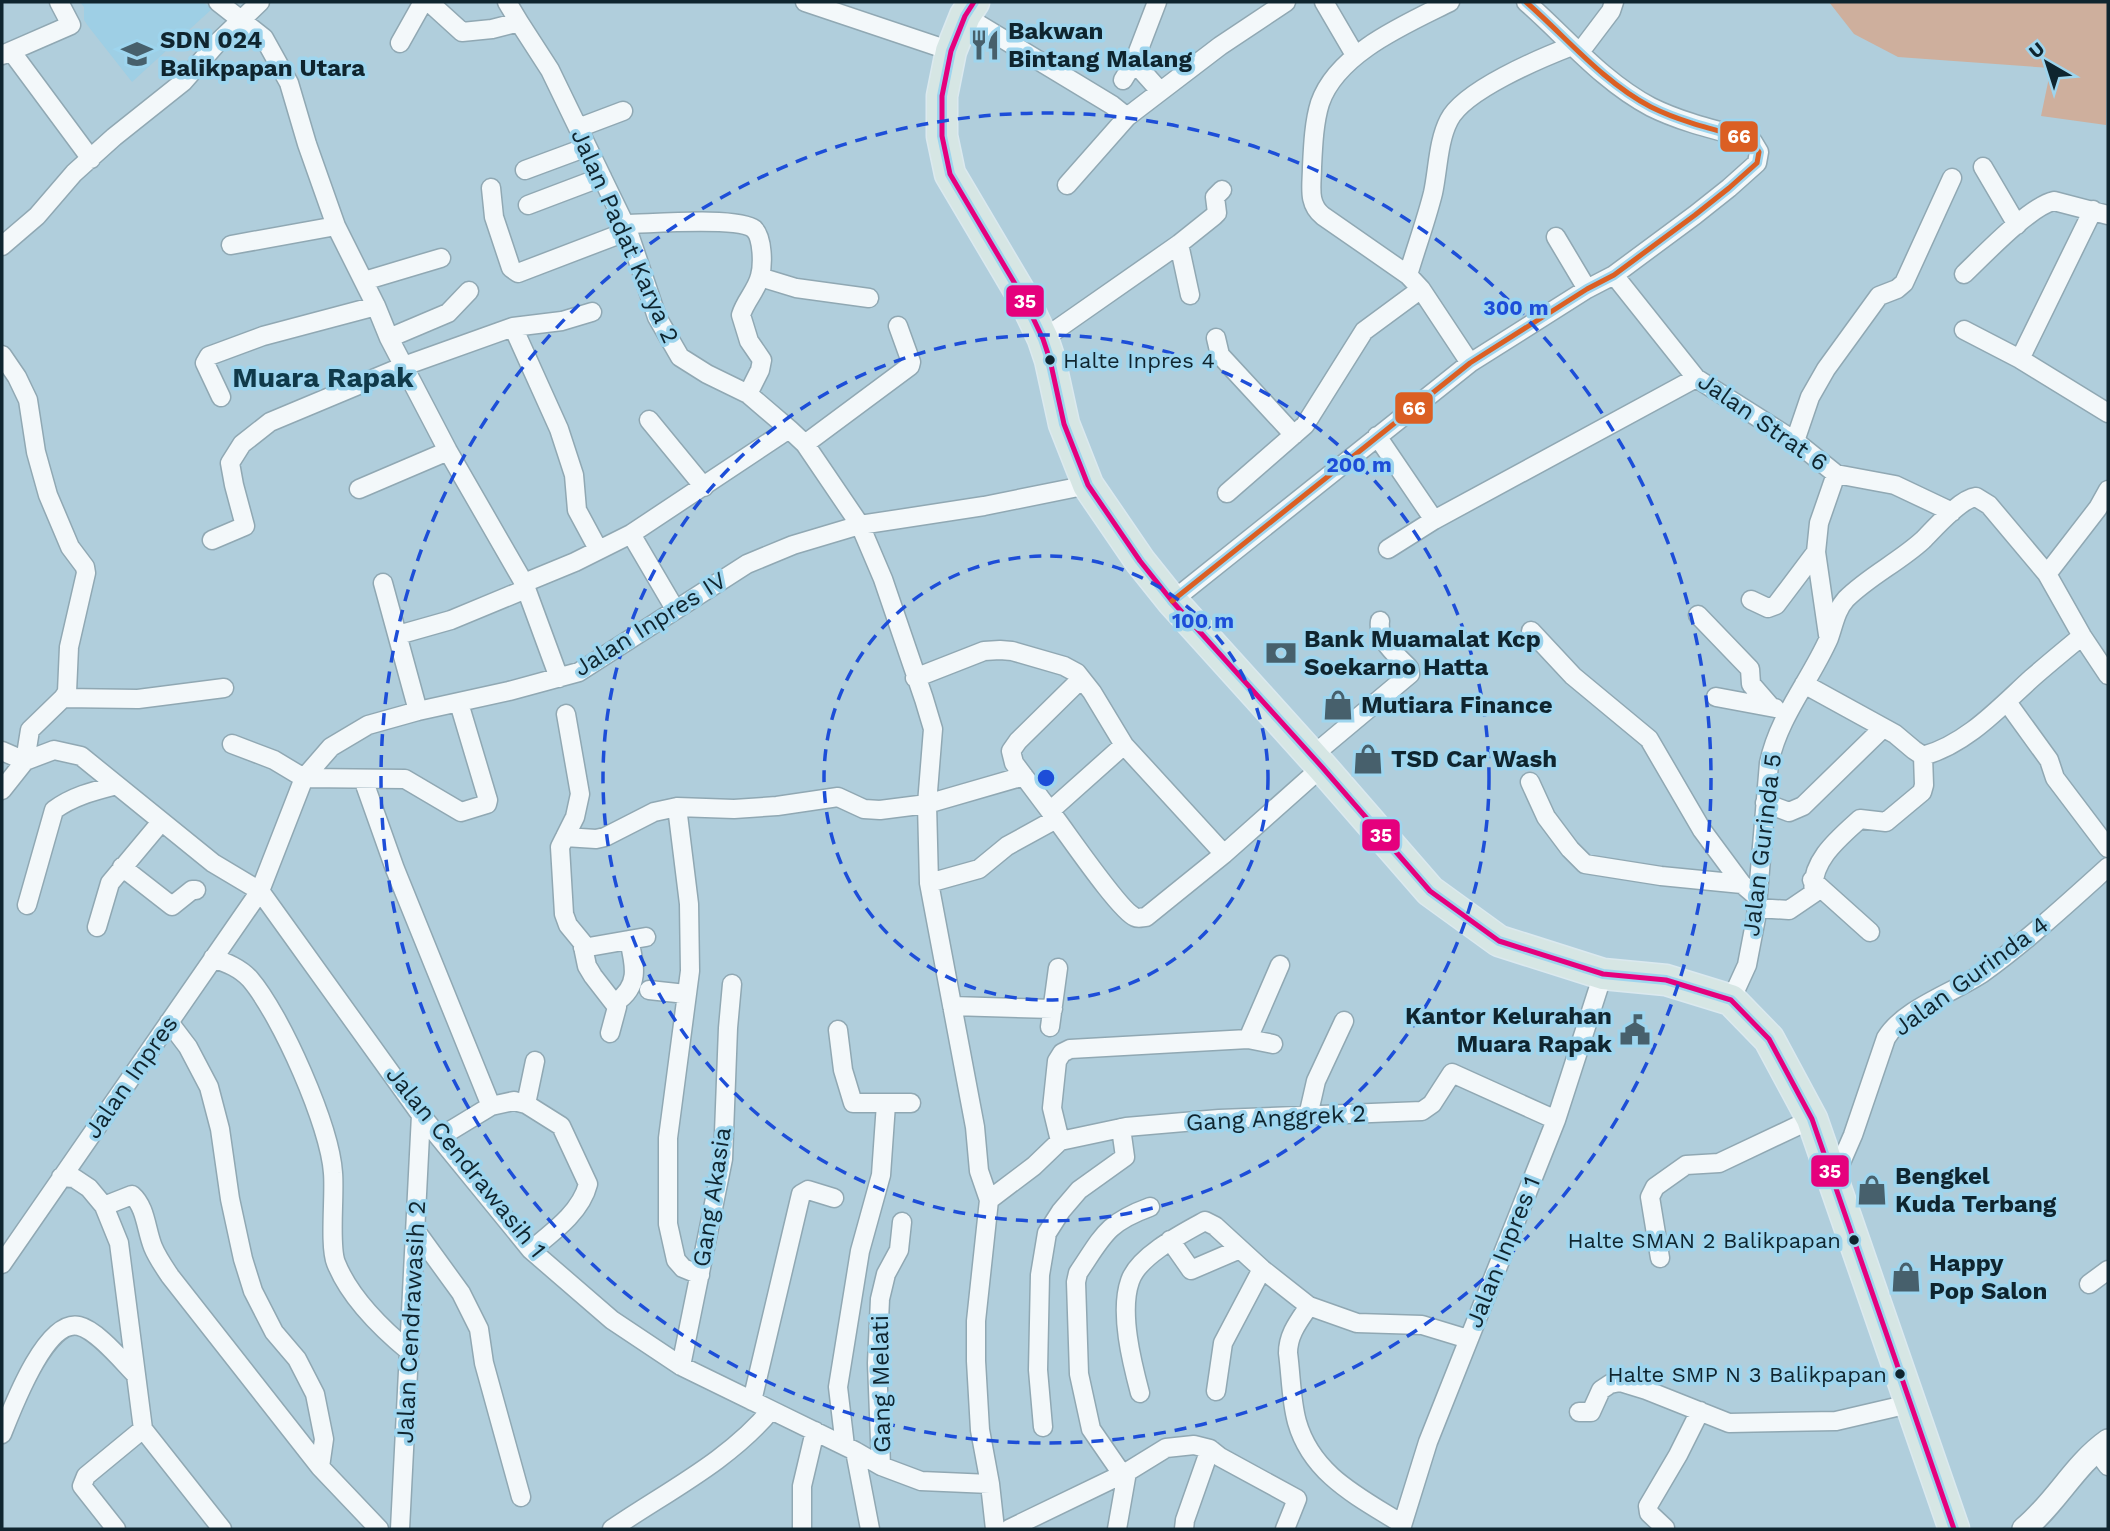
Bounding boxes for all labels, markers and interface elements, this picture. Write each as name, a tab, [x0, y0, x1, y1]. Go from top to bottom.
place label: Bakwan Bintang Malang	[1008, 17, 1192, 73]
place label: SDN 024 Balikpapan Utara	[160, 26, 365, 82]
restaurant icon: Bakwan Bintang Malang	[968, 28, 1002, 62]
north arrow	[2012, 28, 2082, 98]
school or university icon: SDN 024 Balikpapan Utara	[120, 37, 154, 71]
text: U	[2024, 37, 2049, 63]
line badge: 66	[1719, 120, 1759, 153]
street label: Jalan Padat Karya 2	[565, 125, 685, 347]
text: 66	[1727, 125, 1751, 148]
line badge: 35	[1005, 284, 1045, 318]
text: 35	[1014, 290, 1036, 313]
text: 300 m	[1483, 295, 1549, 320]
place label: Halte Inpres 4	[1063, 348, 1215, 373]
marker: Halte Inpres 4	[1043, 353, 1057, 367]
district label: Muara Rapak	[232, 361, 414, 394]
street label: Jalan Strat 6	[1693, 367, 1833, 477]
line badge: 66	[1394, 391, 1434, 425]
text: 66	[1402, 397, 1426, 420]
text: 200 m	[1326, 452, 1392, 477]
street label: Jalan Inpres IV	[569, 566, 731, 682]
text: 100 m	[1172, 608, 1234, 633]
place label: Bank Muamalat Kcp Soekarno Hatta	[1304, 625, 1541, 681]
bank icon: Bank Muamalat Kcp Soekarno Hatta	[1264, 636, 1298, 670]
shop icon: Mutiara Finance	[1321, 688, 1355, 722]
place label: Mutiara Finance	[1361, 691, 1553, 719]
shop icon: TSD Car Wash	[1351, 742, 1385, 776]
place label: TSD Car Wash	[1391, 745, 1557, 773]
street label: Jalan Gurinda 5	[1737, 752, 1787, 938]
centre of rings	[1034, 766, 1058, 790]
line badge: 35	[1361, 818, 1401, 852]
text: 35	[1370, 824, 1392, 847]
street label: Jalan Gurinda 4	[1888, 910, 2054, 1042]
place label: Kantor Kelurahan Muara Rapak	[1405, 1002, 1612, 1058]
street label: Jalan Inpres	[78, 1010, 184, 1144]
public building icon: Kantor Kelurahan Muara Rapak	[1618, 1013, 1652, 1047]
street label: Jalan Cendrawasih 1	[380, 1061, 552, 1263]
street label: Gang Anggrek 2	[1185, 1099, 1367, 1137]
street label: Gang Akasia	[687, 1125, 737, 1269]
line badge: 35	[1810, 1154, 1850, 1188]
text: 35	[1819, 1160, 1841, 1183]
place label: Bengkel Kuda Terbang	[1895, 1162, 2057, 1218]
street label: Jalan Inpres 1	[1460, 1172, 1546, 1332]
shop icon: Bengkel Kuda Terbang	[1855, 1173, 1889, 1207]
street label: Jalan Cendrawasih 2	[391, 1200, 431, 1444]
place label: Halte SMAN 2 Balikpapan	[1567, 1228, 1841, 1253]
marker: Halte SMAN 2 Balikpapan	[1847, 1233, 1861, 1247]
place label: Happy Pop Salon	[1929, 1249, 2047, 1305]
shop icon: Happy Pop Salon	[1889, 1260, 1923, 1294]
street label: Gang Melati	[866, 1315, 896, 1453]
place label: Halte SMP N 3 Balikpapan	[1608, 1362, 1887, 1387]
marker: Halte SMP N 3 Balikpapan	[1893, 1367, 1907, 1381]

